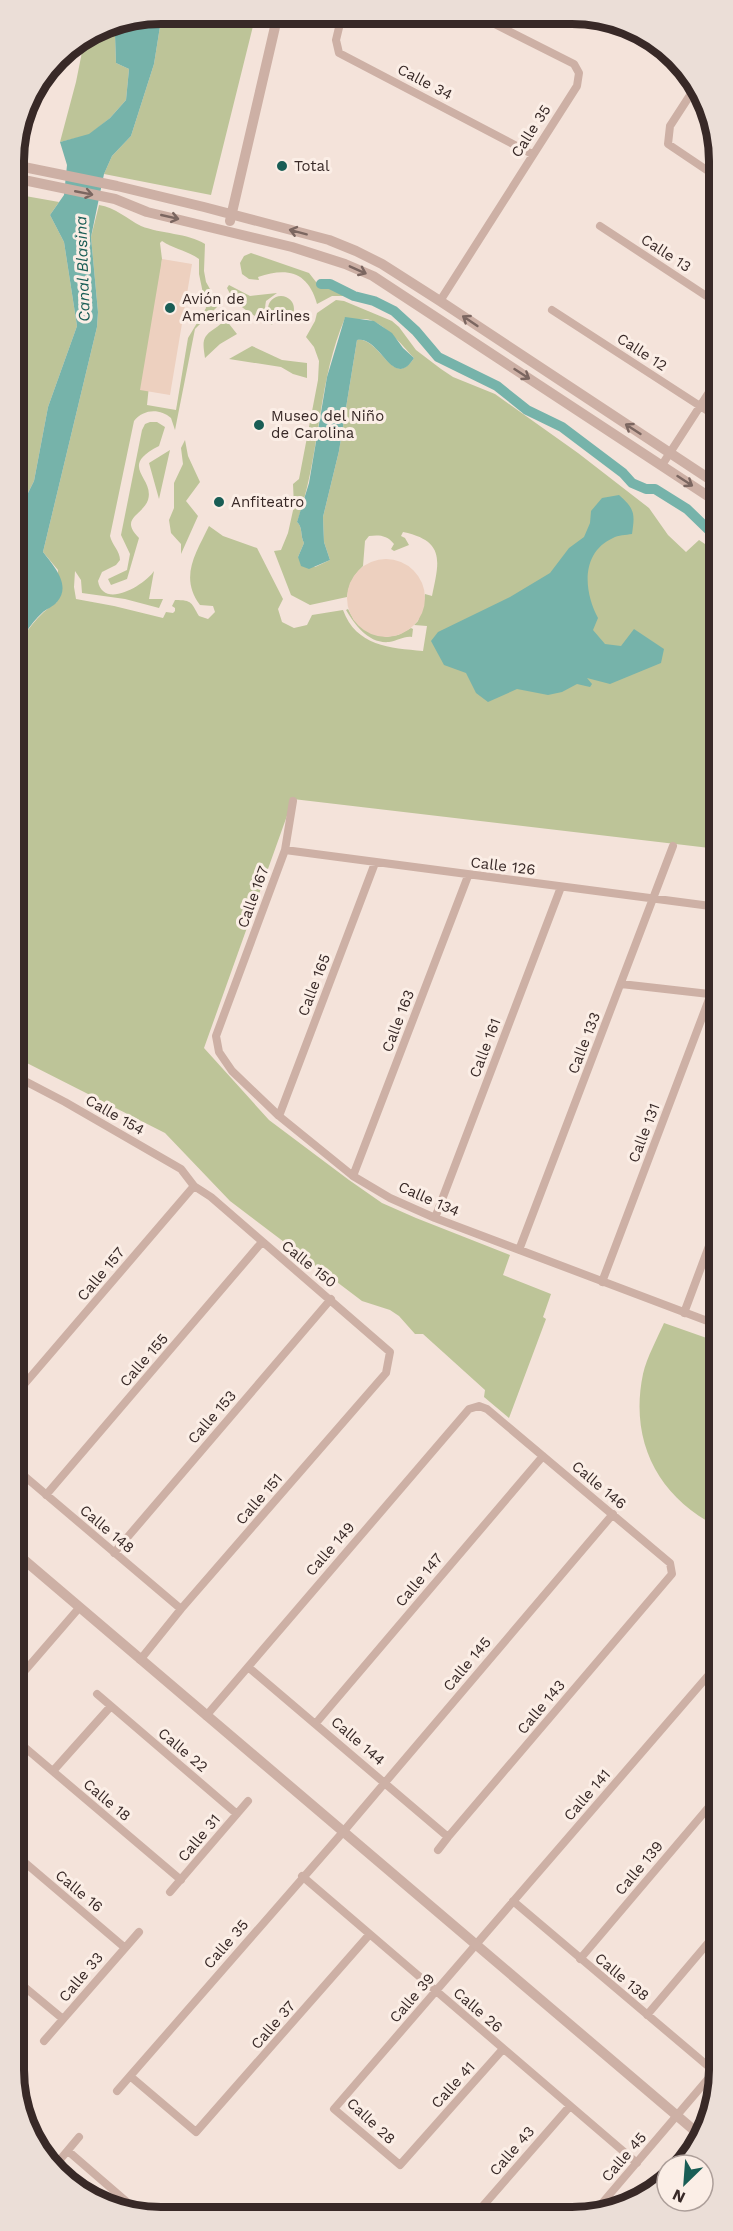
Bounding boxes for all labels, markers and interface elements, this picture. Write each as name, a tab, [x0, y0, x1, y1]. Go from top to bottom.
street label: Calle 34	[394, 60, 456, 104]
street label: Calle 35	[507, 101, 555, 161]
place label: Total	[294, 157, 330, 175]
marker: Total	[275, 159, 289, 173]
one-way arrow	[73, 188, 93, 199]
one-way arrow	[160, 212, 179, 223]
water label: Canal Blasina	[71, 215, 94, 322]
one-way arrow	[289, 226, 308, 237]
street label: Calle 13	[638, 230, 694, 276]
one-way arrow	[348, 264, 366, 276]
place label: Avión de American Airlines	[182, 290, 310, 325]
marker: Avión de American Airlines	[163, 301, 177, 315]
one-way arrow	[462, 315, 479, 327]
street label: Calle 12	[614, 329, 670, 375]
one-way arrow	[514, 367, 531, 380]
place label: Museo del Niño de Carolina	[271, 407, 384, 442]
marker: Museo del Niño de Carolina	[252, 418, 266, 432]
one-way arrow	[625, 422, 642, 434]
one-way arrow	[677, 475, 693, 487]
place label: Anfiteatro	[231, 493, 304, 511]
marker: Anfiteatro	[212, 495, 226, 509]
street label: Calle 126	[470, 853, 536, 879]
street label: Calle 167	[233, 864, 273, 930]
street label: Calle 165	[294, 951, 334, 1019]
street label: Calle 163	[378, 987, 418, 1055]
street label: Calle 133	[564, 1010, 604, 1076]
street label: Calle 161	[465, 1016, 505, 1080]
street label: Calle 154	[82, 1091, 148, 1139]
street label: Calle 131	[625, 1101, 663, 1165]
street label: Calle 134	[396, 1178, 462, 1220]
street label: Calle 150	[278, 1236, 340, 1292]
street label: Calle 157	[73, 1244, 129, 1304]
street label: Calle 155	[116, 1330, 172, 1390]
street label: Calle 153	[184, 1387, 240, 1447]
street label: Calle 146	[568, 1457, 630, 1513]
street label: Calle 151	[232, 1470, 286, 1528]
street label: Calle 148	[76, 1501, 138, 1557]
street label: Calle 149	[302, 1518, 358, 1580]
street label: Calle 147	[391, 1550, 447, 1610]
street label: Calle 145	[439, 1633, 495, 1695]
street label: Calle 143	[513, 1676, 569, 1738]
street label: Calle 144	[327, 1713, 389, 1769]
street label: Calle 22	[155, 1724, 211, 1776]
street label: Calle 141	[560, 1766, 614, 1824]
street label: Calle 18	[80, 1775, 134, 1825]
street label: Calle 31	[174, 1811, 224, 1865]
street label: Calle 139	[611, 1837, 667, 1899]
street label: Calle 16	[52, 1866, 106, 1916]
street label: Calle 35	[200, 1916, 252, 1972]
street label: Calle 33	[55, 1949, 107, 2005]
street label: Calle 138	[591, 1949, 653, 2005]
street label: Calle 39	[386, 1970, 438, 2026]
street label: Calle 26	[450, 1984, 506, 2036]
street label: Calle 37	[247, 1997, 299, 2053]
street label: Calle 41	[427, 2058, 479, 2112]
street label: Calle 28	[343, 2094, 399, 2148]
street label: Calle 43	[486, 2123, 538, 2179]
street label: Calle 45	[598, 2129, 650, 2185]
north arrow	[655, 2153, 715, 2213]
text: N	[669, 2185, 688, 2207]

